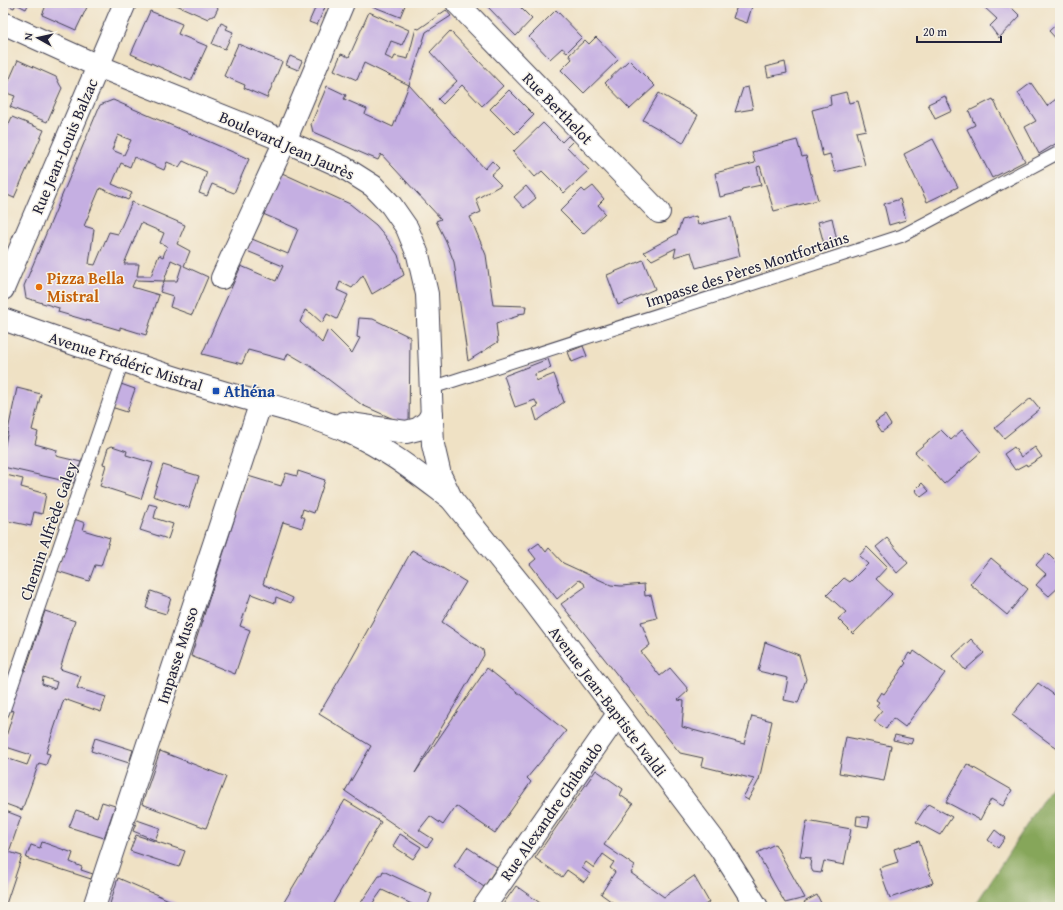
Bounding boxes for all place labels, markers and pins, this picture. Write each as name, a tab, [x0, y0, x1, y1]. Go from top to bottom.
place label: Pizza Bella Mistral	[47, 266, 125, 308]
marker: Pizza Bella Mistral	[34, 282, 44, 292]
place label: Athéna	[224, 379, 276, 403]
marker: Athéna	[211, 386, 221, 396]

